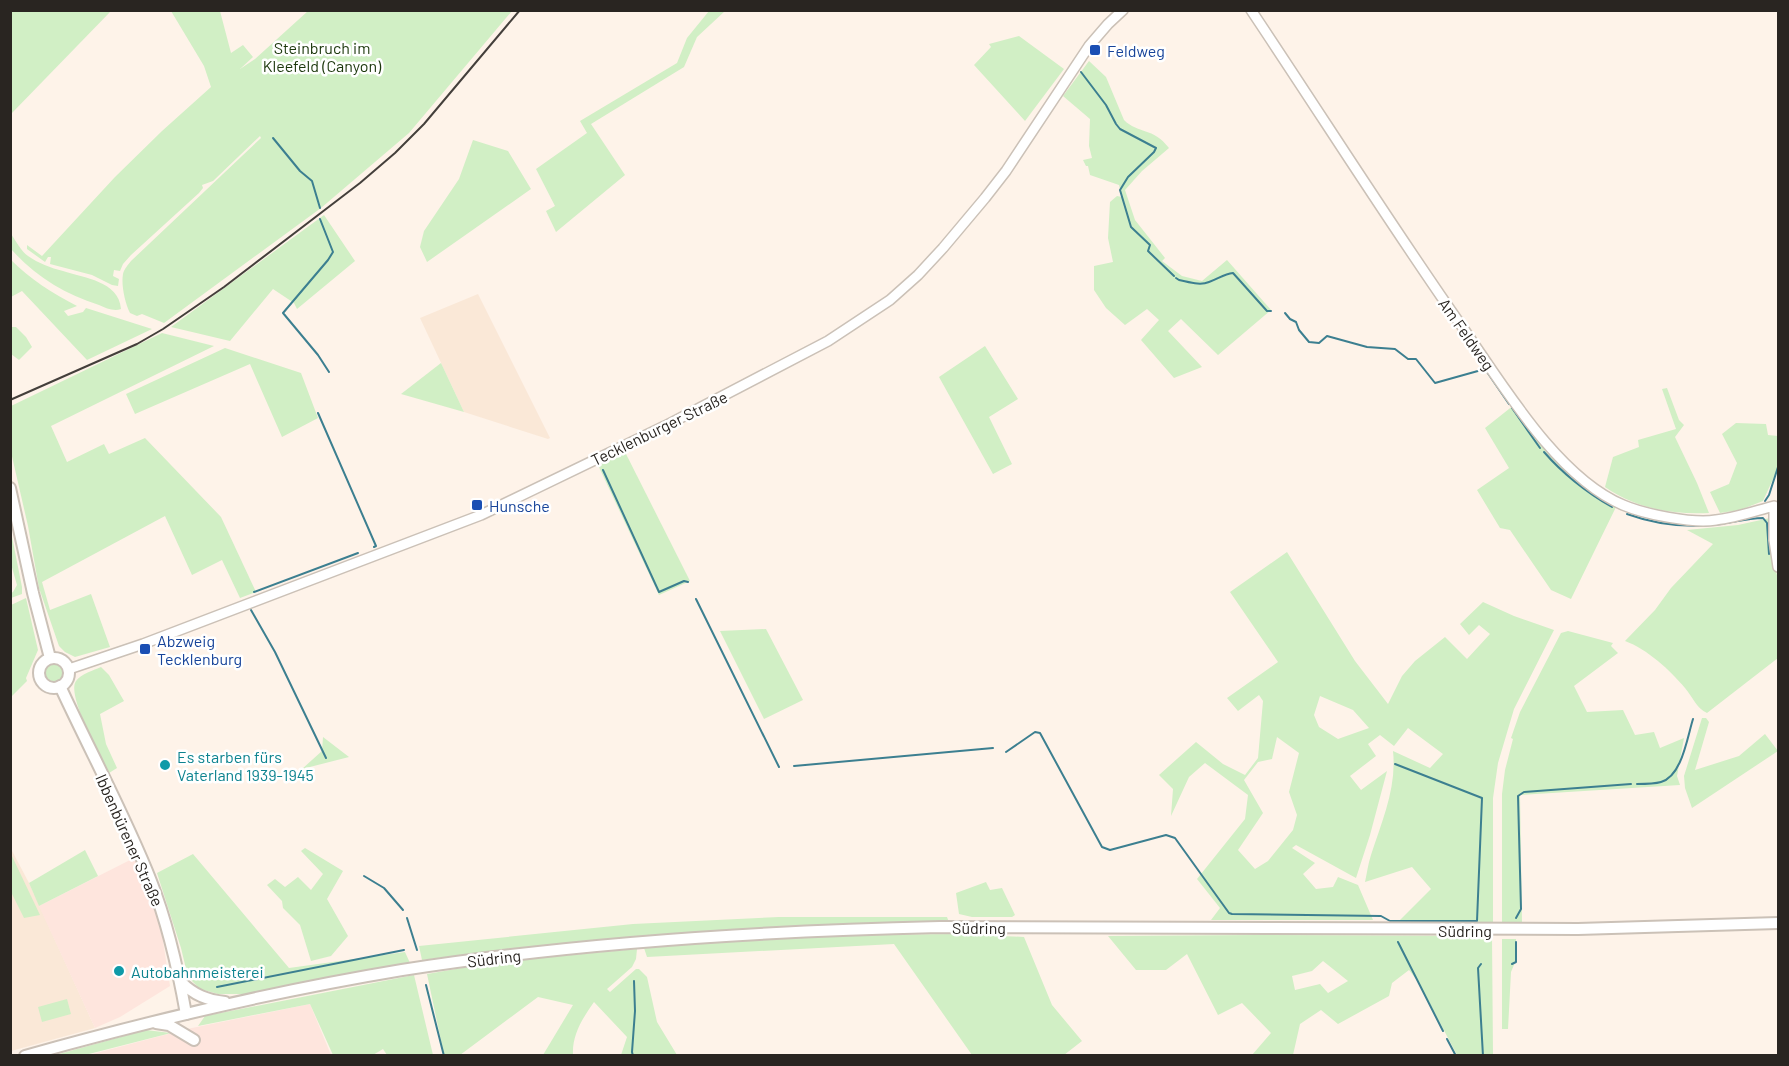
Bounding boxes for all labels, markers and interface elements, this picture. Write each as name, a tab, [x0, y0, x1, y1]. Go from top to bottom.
park label: Steinbruch im Kleefeld (Canyon)	[263, 38, 382, 75]
place label: Feldweg	[1107, 41, 1165, 60]
marker: Feldweg	[1088, 43, 1102, 57]
street label: Am Feldweg	[1435, 294, 1499, 374]
street label: Tecklenburger Straße	[588, 387, 730, 469]
place label: Hunsche	[489, 496, 550, 515]
marker: Hunsche	[470, 498, 484, 512]
place label: Abzweig Tecklenburg	[157, 631, 242, 668]
marker: Abzweig Tecklenburg	[138, 642, 152, 656]
place label: Es starben fürs Vaterland 1939-1945	[177, 747, 314, 784]
marker: Es starben fürs Vaterland 1939-1945	[158, 758, 172, 772]
street label: Ibbenbürener Straße	[92, 771, 168, 909]
street label: Südring	[952, 918, 1006, 937]
street label: Südring	[1438, 921, 1492, 940]
street label: Südring	[466, 945, 522, 971]
place label: Autobahnmeisterei	[131, 962, 264, 981]
marker: Autobahnmeisterei	[112, 964, 126, 978]

